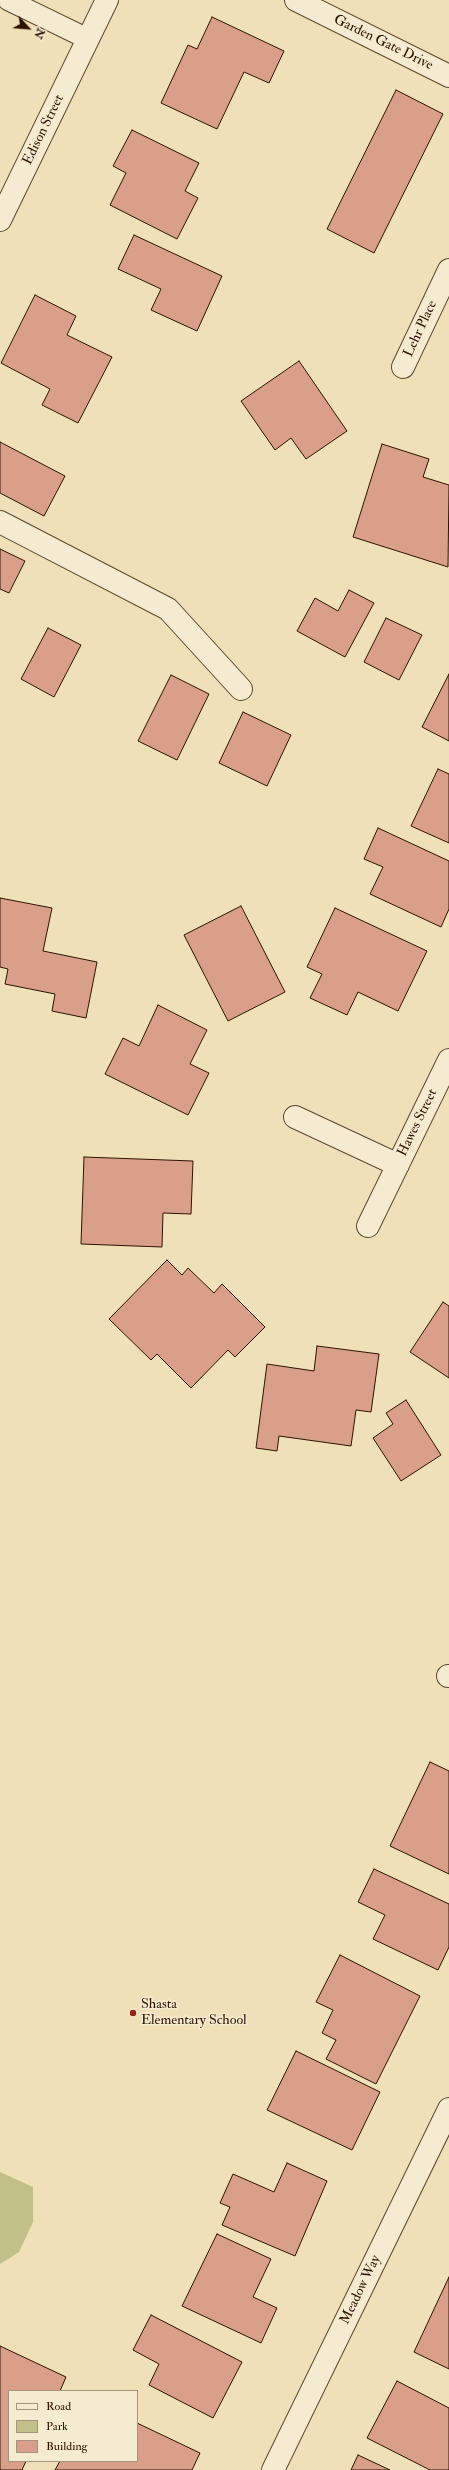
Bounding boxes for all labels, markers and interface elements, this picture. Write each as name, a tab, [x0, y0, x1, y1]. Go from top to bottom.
north arrow	[8, 8, 48, 48]
street label: Garden Gate Drive	[331, 12, 435, 74]
text: N	[31, 26, 47, 41]
street label: Edison Street	[20, 92, 68, 168]
street label: Lehr Place	[401, 298, 441, 360]
street label: Hawes Street	[394, 1087, 442, 1159]
place label: Shasta Elementary School	[141, 1997, 247, 2030]
marker: Shasta Elementary School	[128, 2008, 138, 2018]
street label: Meadow Way	[337, 2253, 385, 2327]
legend	[8, 2390, 138, 2462]
text: Road	[46, 2399, 71, 2414]
text: Park	[46, 2419, 68, 2434]
text: Building	[46, 2439, 87, 2454]

